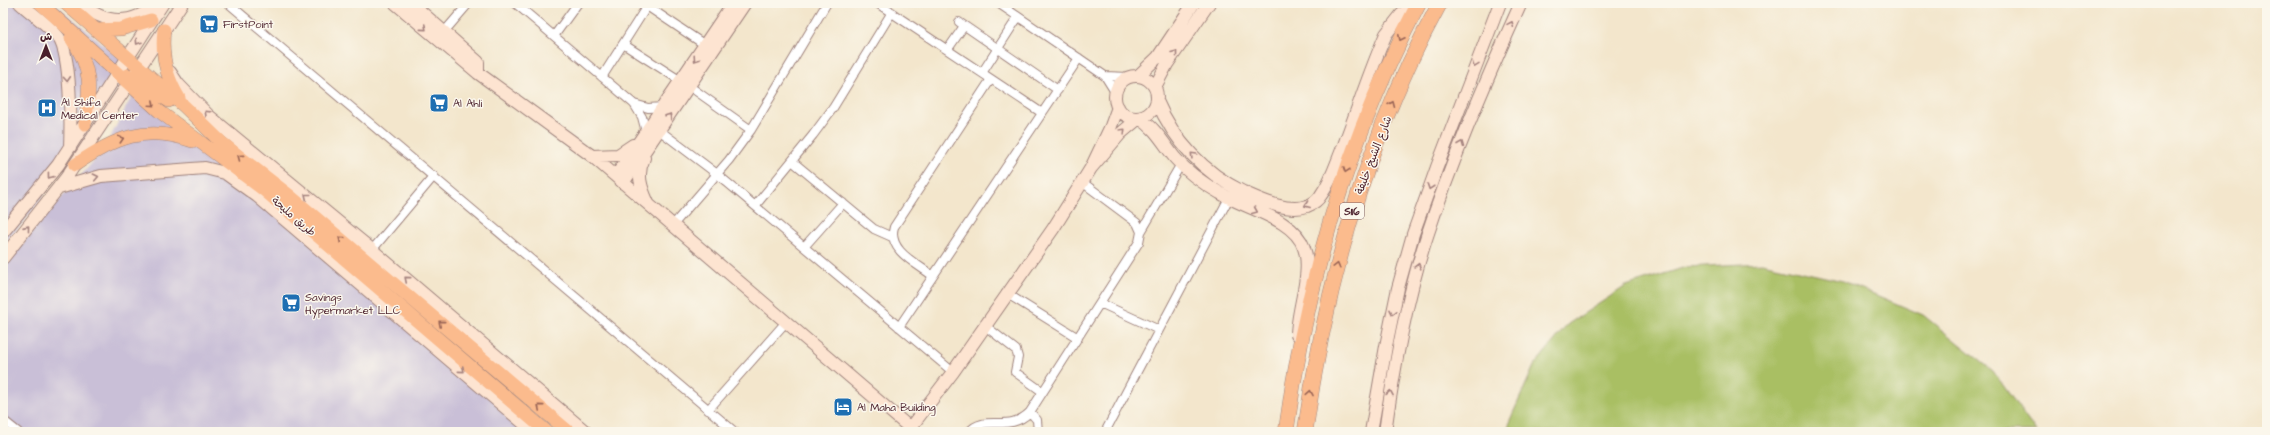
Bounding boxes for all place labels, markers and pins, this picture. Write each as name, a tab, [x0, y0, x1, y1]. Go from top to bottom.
supermarket icon: FirstPoint	[198, 13, 220, 35]
place label: FirstPoint	[223, 17, 274, 32]
supermarket icon: Al Ahli	[428, 92, 450, 114]
place label: Al Shifa Medical Center	[61, 95, 138, 123]
place label: Al Ahli	[453, 96, 482, 111]
hospital icon: Al Shifa Medical Center	[36, 97, 58, 119]
place label: Savings Hypermarket LLC	[305, 290, 401, 319]
supermarket icon: Savings Hypermarket LLC	[280, 292, 302, 314]
hotel icon: Al Maha Building	[832, 396, 854, 418]
place label: Al Maha Building	[857, 400, 936, 416]

